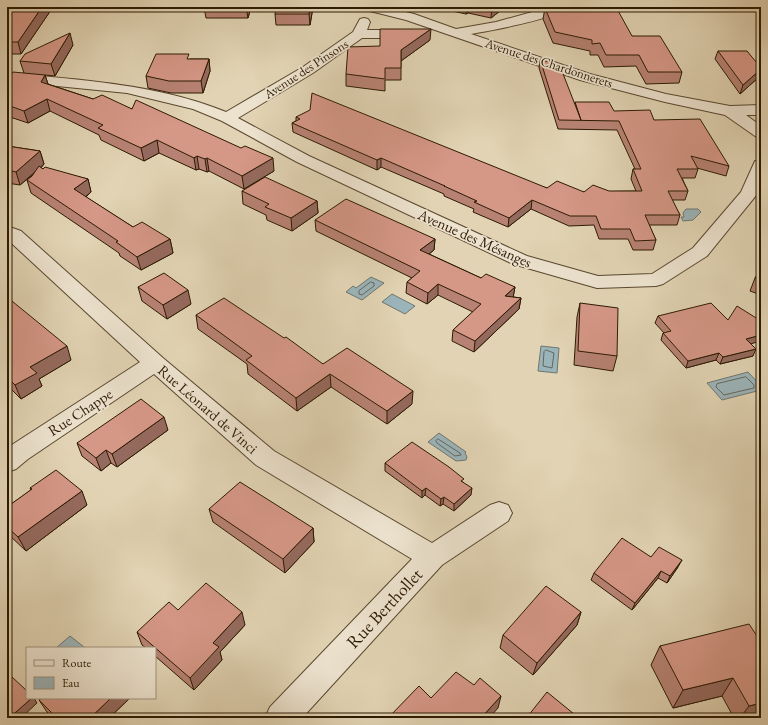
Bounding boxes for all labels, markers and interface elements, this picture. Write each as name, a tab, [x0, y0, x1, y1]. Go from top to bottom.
street label: Avenue des Chardonnerets	[482, 34, 615, 92]
street label: Avenue des Pinsons	[260, 35, 351, 103]
street label: Avenue des Mésanges	[414, 204, 535, 272]
street label: Rue Léonard de Vinci	[154, 360, 262, 458]
street label: Rue Chappe	[44, 384, 116, 440]
street label: Rue Berthollet	[341, 563, 427, 653]
legend	[26, 647, 156, 699]
text: Route	[62, 655, 92, 671]
text: Eau	[62, 675, 80, 691]

